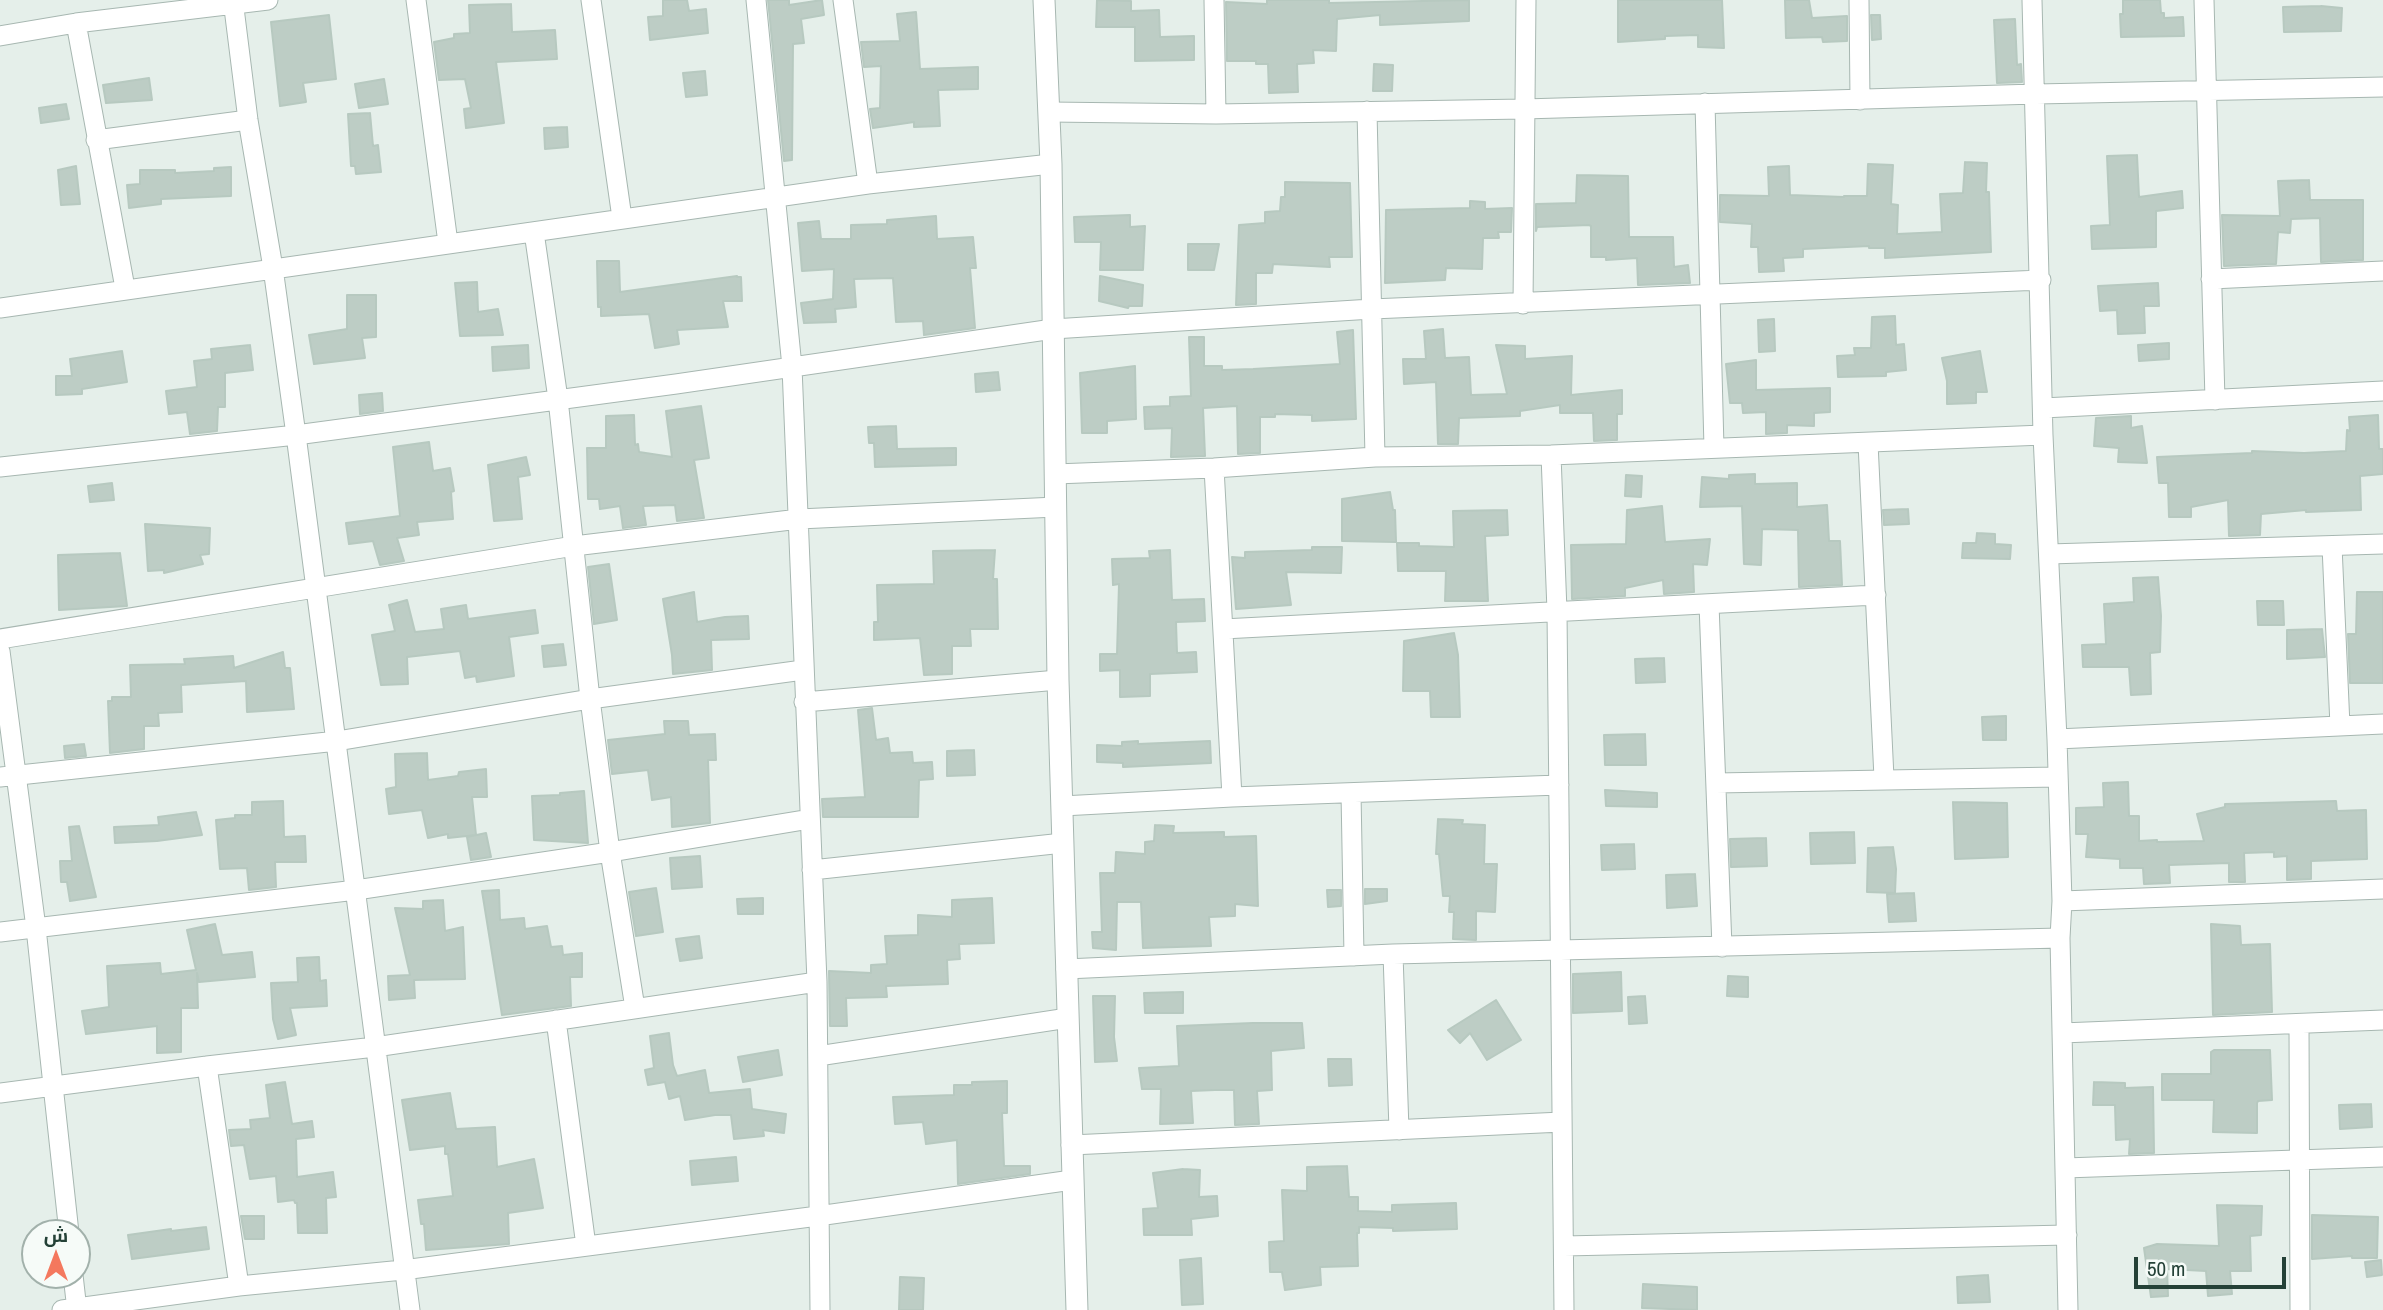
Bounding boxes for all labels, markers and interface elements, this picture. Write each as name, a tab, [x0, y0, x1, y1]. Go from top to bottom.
north arrow	[21, 1219, 91, 1289]
text: ش	[44, 1222, 68, 1248]
scale bar	[2138, 1244, 2290, 1288]
text: 50 m	[2147, 1254, 2185, 1283]

